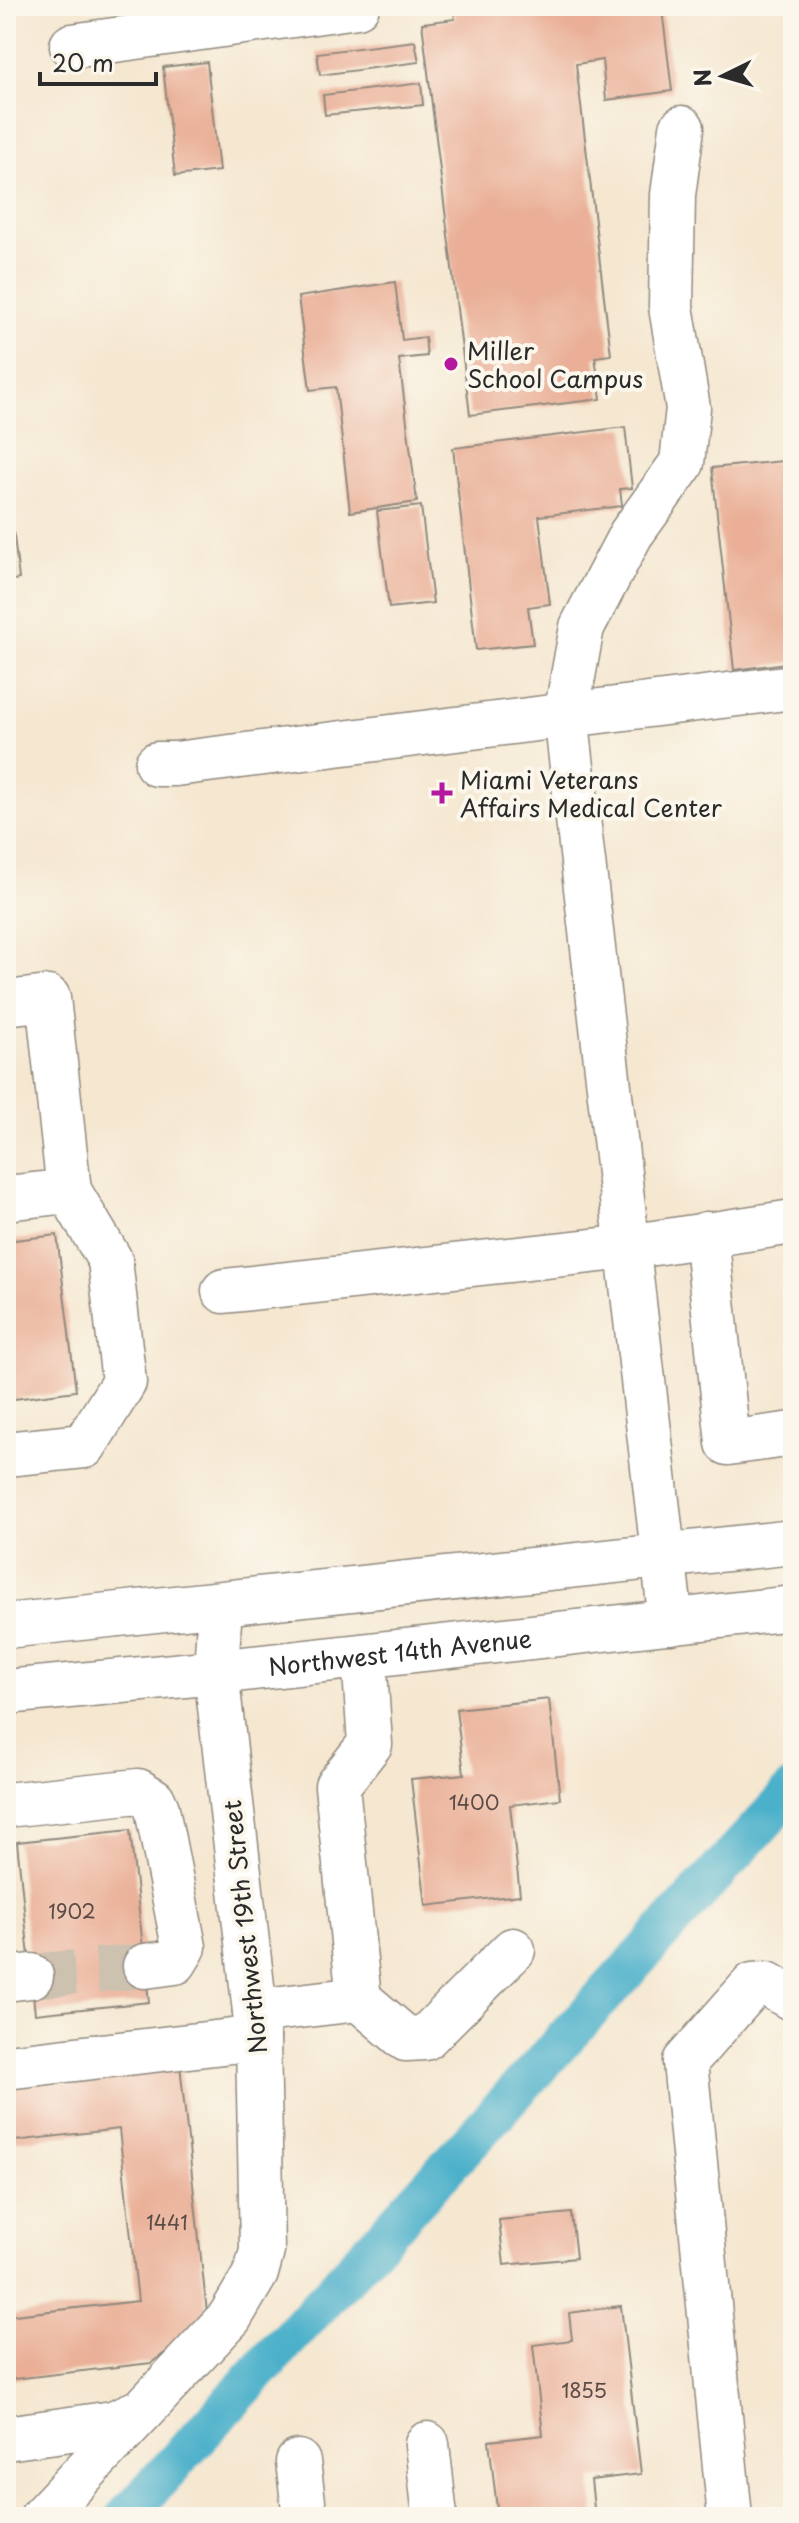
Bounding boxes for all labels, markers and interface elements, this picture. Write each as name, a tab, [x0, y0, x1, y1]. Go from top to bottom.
scale bar	[40, 36, 156, 86]
north arrow	[683, 36, 763, 116]
text: 20 m	[52, 44, 114, 80]
text: N	[684, 68, 719, 88]
place label: Miller School Campus	[467, 332, 643, 396]
marker: Miller School Campus	[442, 355, 460, 373]
place label: Miami Veterans Affairs Medical Center	[460, 761, 723, 825]
marker: Miami Veterans Affairs Medical Center	[431, 782, 453, 804]
street label: Northwest 14th Avenue	[266, 1619, 533, 1684]
house number: 1400	[449, 1787, 499, 1817]
street label: Northwest 19th Street	[213, 1798, 275, 2056]
house number: 1902	[48, 1896, 96, 1926]
house number: 1441	[146, 2207, 188, 2237]
house number: 1855	[561, 2375, 607, 2405]

